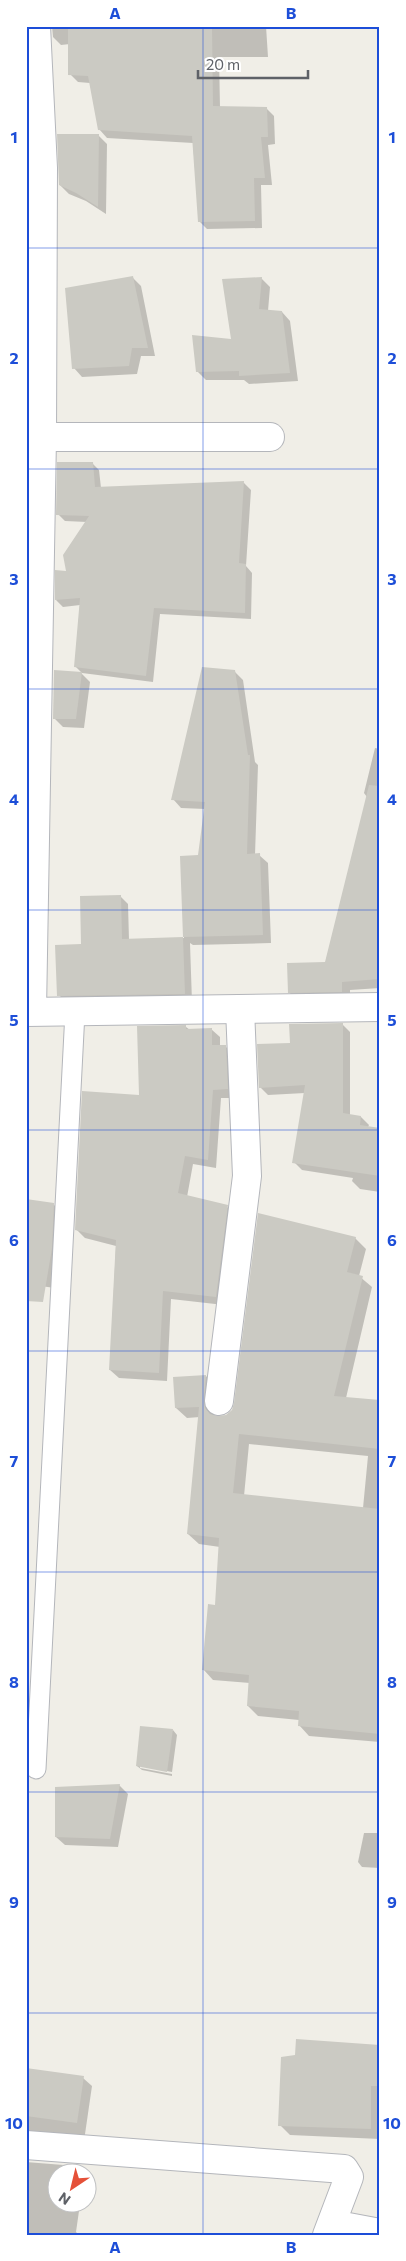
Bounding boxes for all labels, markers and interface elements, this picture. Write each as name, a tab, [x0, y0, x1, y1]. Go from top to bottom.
text: A	[109, 3, 121, 22]
text: B	[286, 3, 297, 22]
scale bar	[198, 48, 308, 80]
text: 20 m	[206, 55, 240, 73]
text: 1	[10, 127, 18, 146]
text: 1	[388, 127, 396, 146]
text: 2	[9, 348, 19, 367]
text: 2	[387, 348, 397, 367]
text: 3	[9, 569, 19, 588]
text: 3	[387, 569, 397, 588]
text: 4	[9, 789, 19, 808]
text: 4	[387, 789, 397, 808]
text: 5	[9, 1010, 19, 1029]
text: 5	[387, 1010, 397, 1029]
text: 6	[9, 1230, 19, 1249]
text: 6	[387, 1230, 397, 1249]
text: 7	[10, 1451, 19, 1470]
text: 7	[388, 1451, 397, 1470]
text: 8	[9, 1672, 19, 1691]
text: 8	[387, 1672, 397, 1691]
text: 9	[9, 1892, 19, 1911]
text: 9	[387, 1892, 397, 1911]
text: 10	[5, 2113, 23, 2132]
text: 10	[383, 2113, 401, 2132]
north arrow	[48, 2164, 98, 2214]
text: N	[55, 2189, 73, 2209]
text: A	[109, 2237, 121, 2256]
text: B	[286, 2237, 297, 2256]

